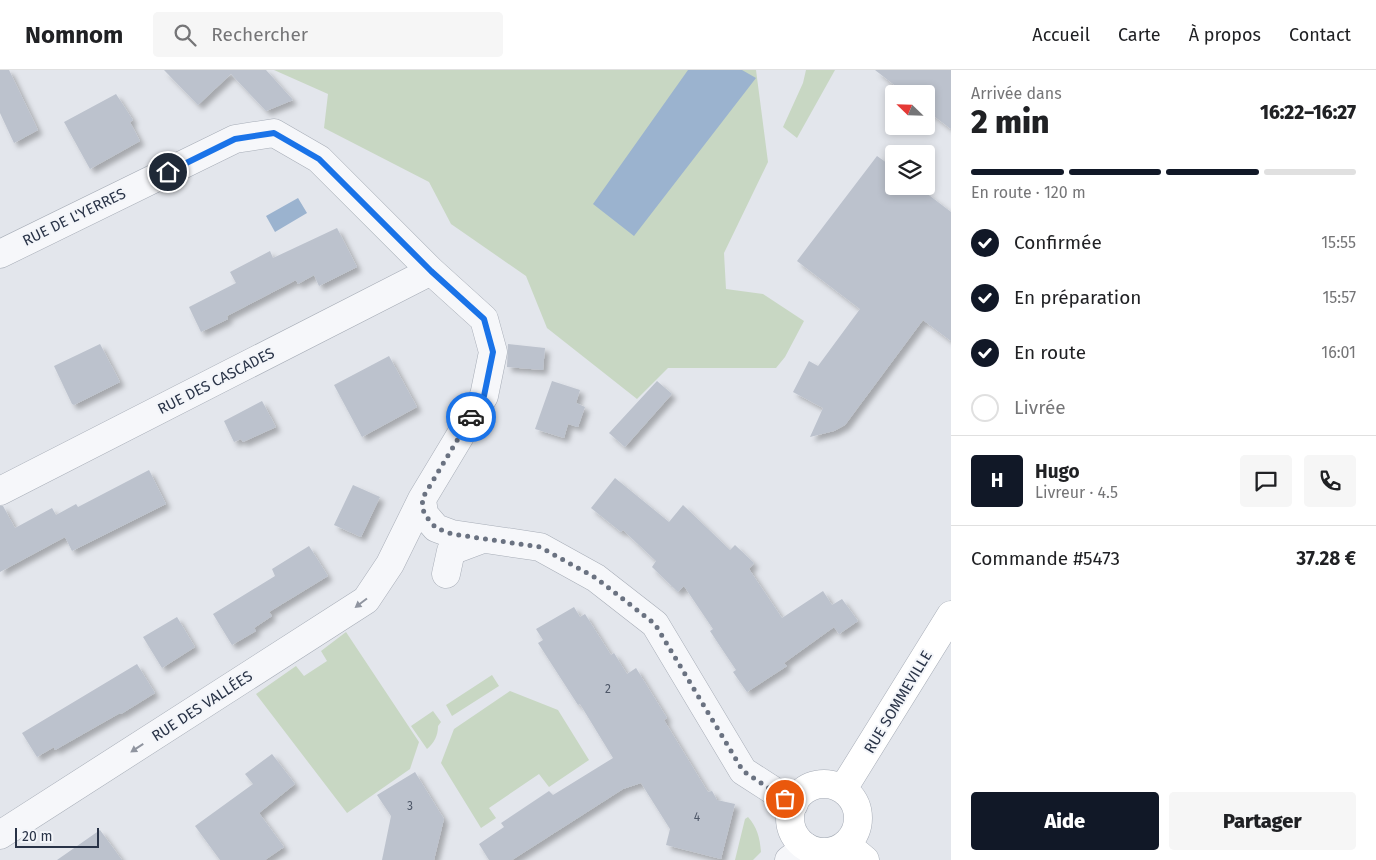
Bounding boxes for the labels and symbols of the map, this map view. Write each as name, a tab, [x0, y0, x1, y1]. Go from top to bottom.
north arrow	[885, 85, 935, 135]
pin	[147, 151, 189, 193]
street label: RUE DE L'YERRES	[20, 184, 128, 250]
street label: RUE DES CASCADES	[155, 344, 277, 418]
courier	[446, 392, 496, 442]
one-way arrow	[355, 597, 368, 608]
street label: RUE SOMMEVILLE	[860, 647, 936, 757]
street label: RUE DES VALLÉES	[148, 667, 256, 745]
house number: 2	[605, 682, 611, 696]
one-way arrow	[130, 743, 143, 753]
pin	[764, 778, 806, 820]
house number: 3	[407, 799, 413, 813]
house number: 4	[694, 810, 701, 824]
scale bar	[15, 825, 99, 848]

